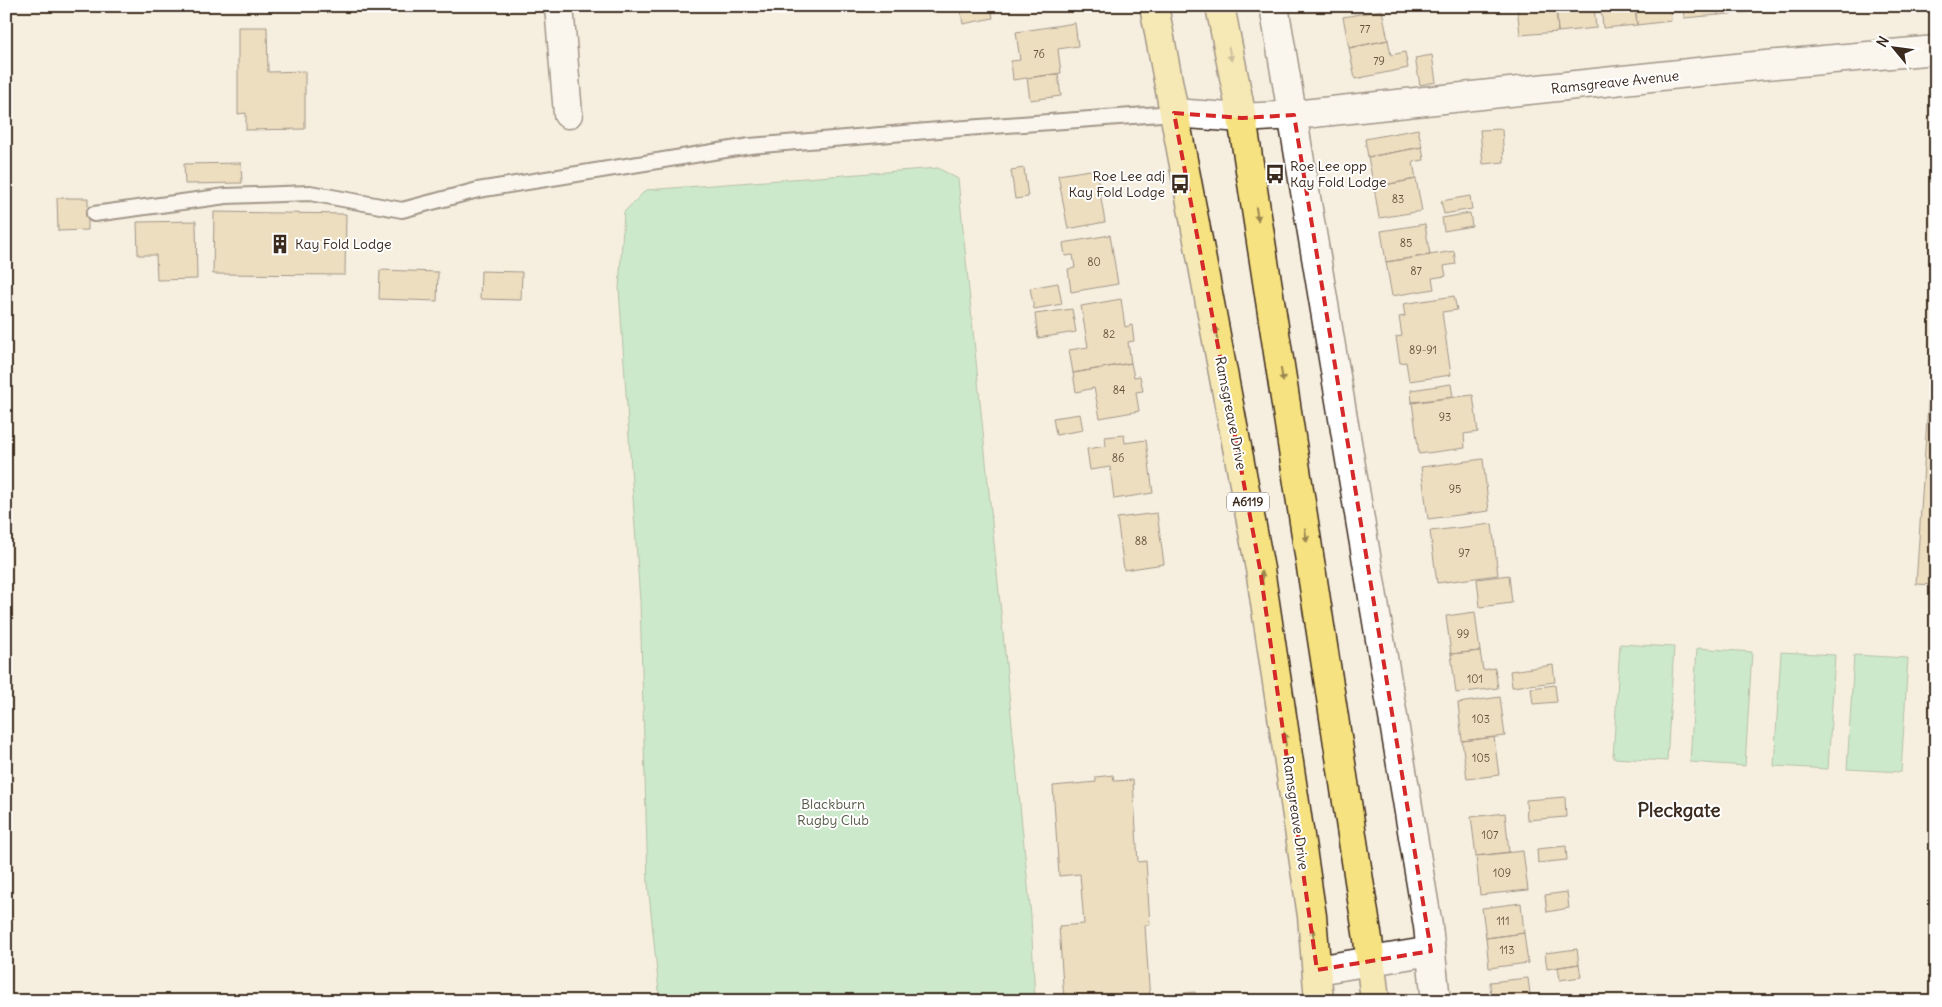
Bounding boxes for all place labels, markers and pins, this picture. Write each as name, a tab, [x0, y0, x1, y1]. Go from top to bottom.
place label: Roe Lee opp Kay Fold Lodge	[1290, 157, 1387, 191]
bus stop icon: Roe Lee opp Kay Fold Lodge	[1264, 163, 1286, 185]
place label: Roe Lee adj Kay Fold Lodge	[1068, 167, 1165, 201]
bus stop icon: Roe Lee adj Kay Fold Lodge	[1169, 173, 1191, 195]
building icon: Kay Fold Lodge	[269, 233, 291, 255]
place label: Kay Fold Lodge	[295, 235, 392, 253]

